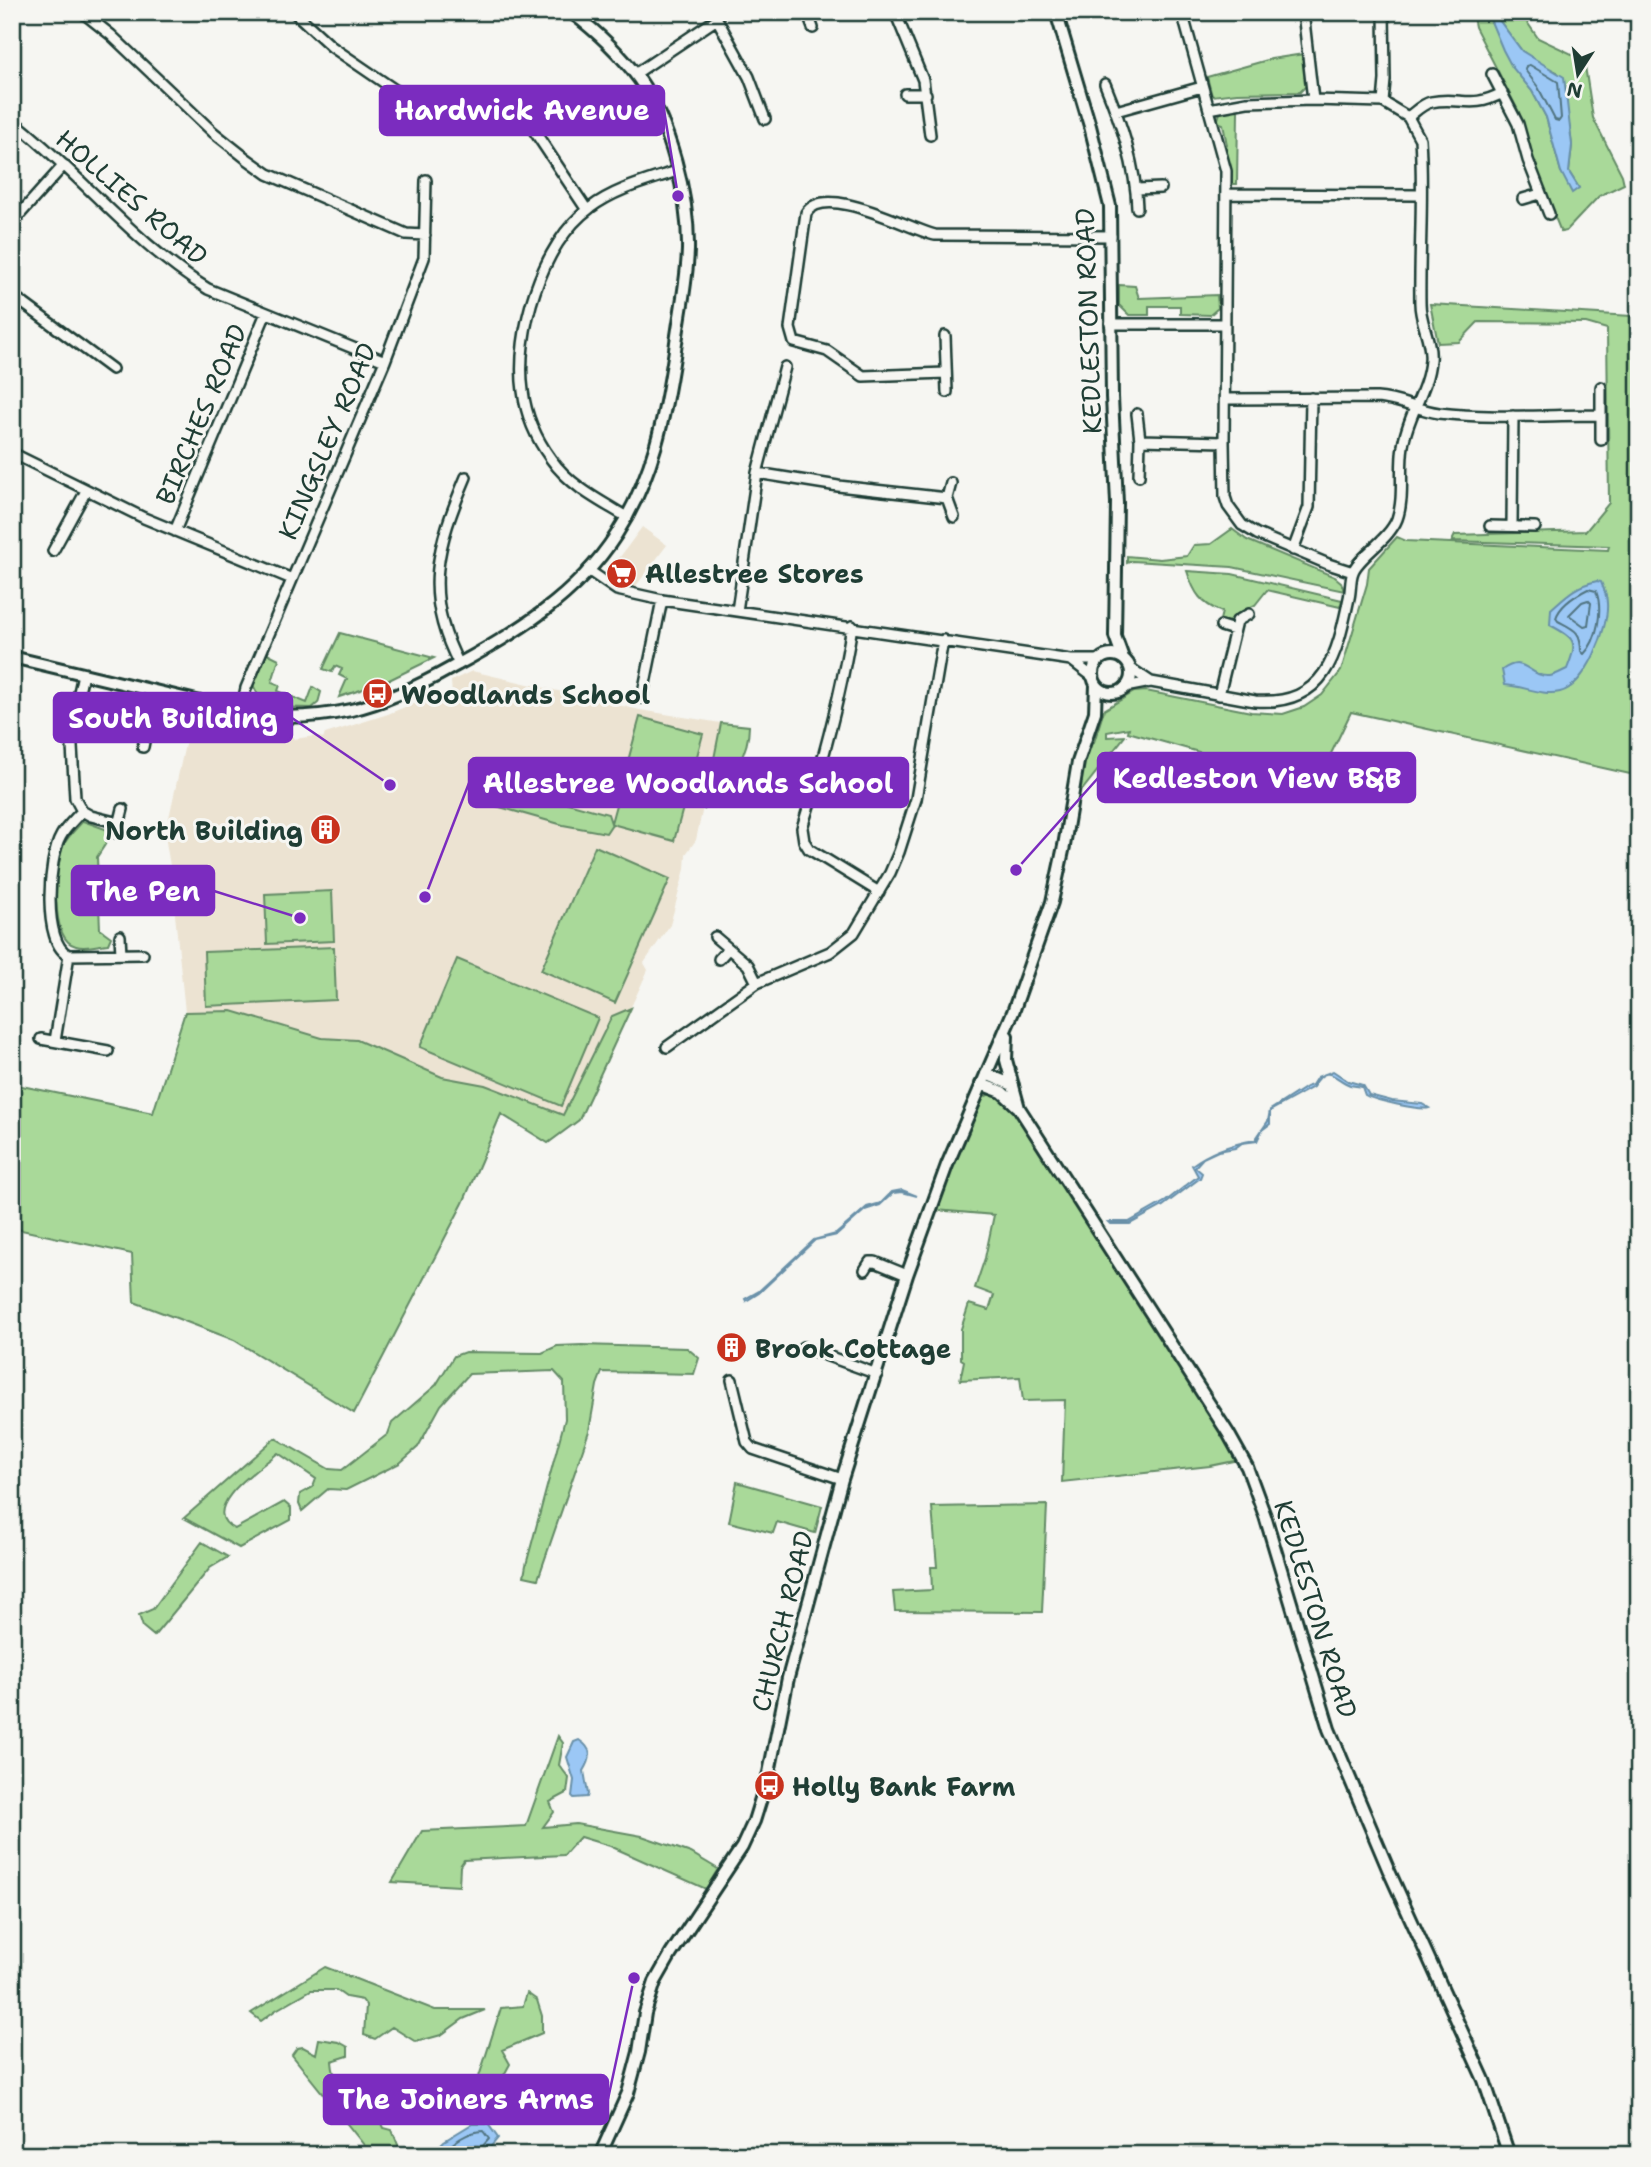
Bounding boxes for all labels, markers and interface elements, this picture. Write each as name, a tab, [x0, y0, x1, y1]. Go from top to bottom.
north arrow	[1542, 38, 1612, 108]
text: N	[1565, 76, 1585, 104]
callout: Hardwick Avenue	[380, 86, 664, 135]
text: Hardwick Avenue	[394, 91, 650, 129]
street label: HOLLIES ROAD	[48, 121, 216, 273]
street label: KEDLESTON ROAD	[1067, 207, 1109, 435]
street label: BIRCHES ROAD	[147, 318, 255, 510]
street label: KINGSLEY ROAD	[270, 337, 384, 545]
supermarket icon: Allestree Stores	[605, 556, 639, 590]
place label: Allestree Stores	[645, 556, 864, 591]
bus stop icon: Woodlands School	[361, 677, 395, 711]
place label: Woodlands School	[401, 677, 650, 712]
callout: South Building	[54, 693, 292, 742]
text: South Building	[68, 699, 278, 737]
callout: Kedleston View B&B	[1098, 753, 1415, 802]
callout: Allestree Woodlands School	[469, 758, 908, 807]
text: Kedleston View B&B	[1112, 759, 1402, 797]
text: Allestree Woodlands School	[483, 764, 894, 802]
place label: North Building	[105, 813, 303, 848]
building icon: North Building	[309, 813, 343, 847]
callout: The Pen	[72, 866, 214, 915]
text: The Pen	[86, 872, 200, 910]
building icon: Brook Cottage	[715, 1331, 749, 1365]
place label: Brook Cottage	[755, 1331, 951, 1366]
street label: KEDLESTON ROAD	[1266, 1496, 1366, 1722]
street label: CHURCH ROAD	[743, 1527, 821, 1715]
bus stop icon: Holly Bank Farm	[752, 1769, 786, 1803]
place label: Holly Bank Farm	[792, 1769, 1016, 1804]
callout: The Joiners Arms	[324, 2075, 608, 2124]
text: The Joiners Arms	[338, 2080, 594, 2118]

